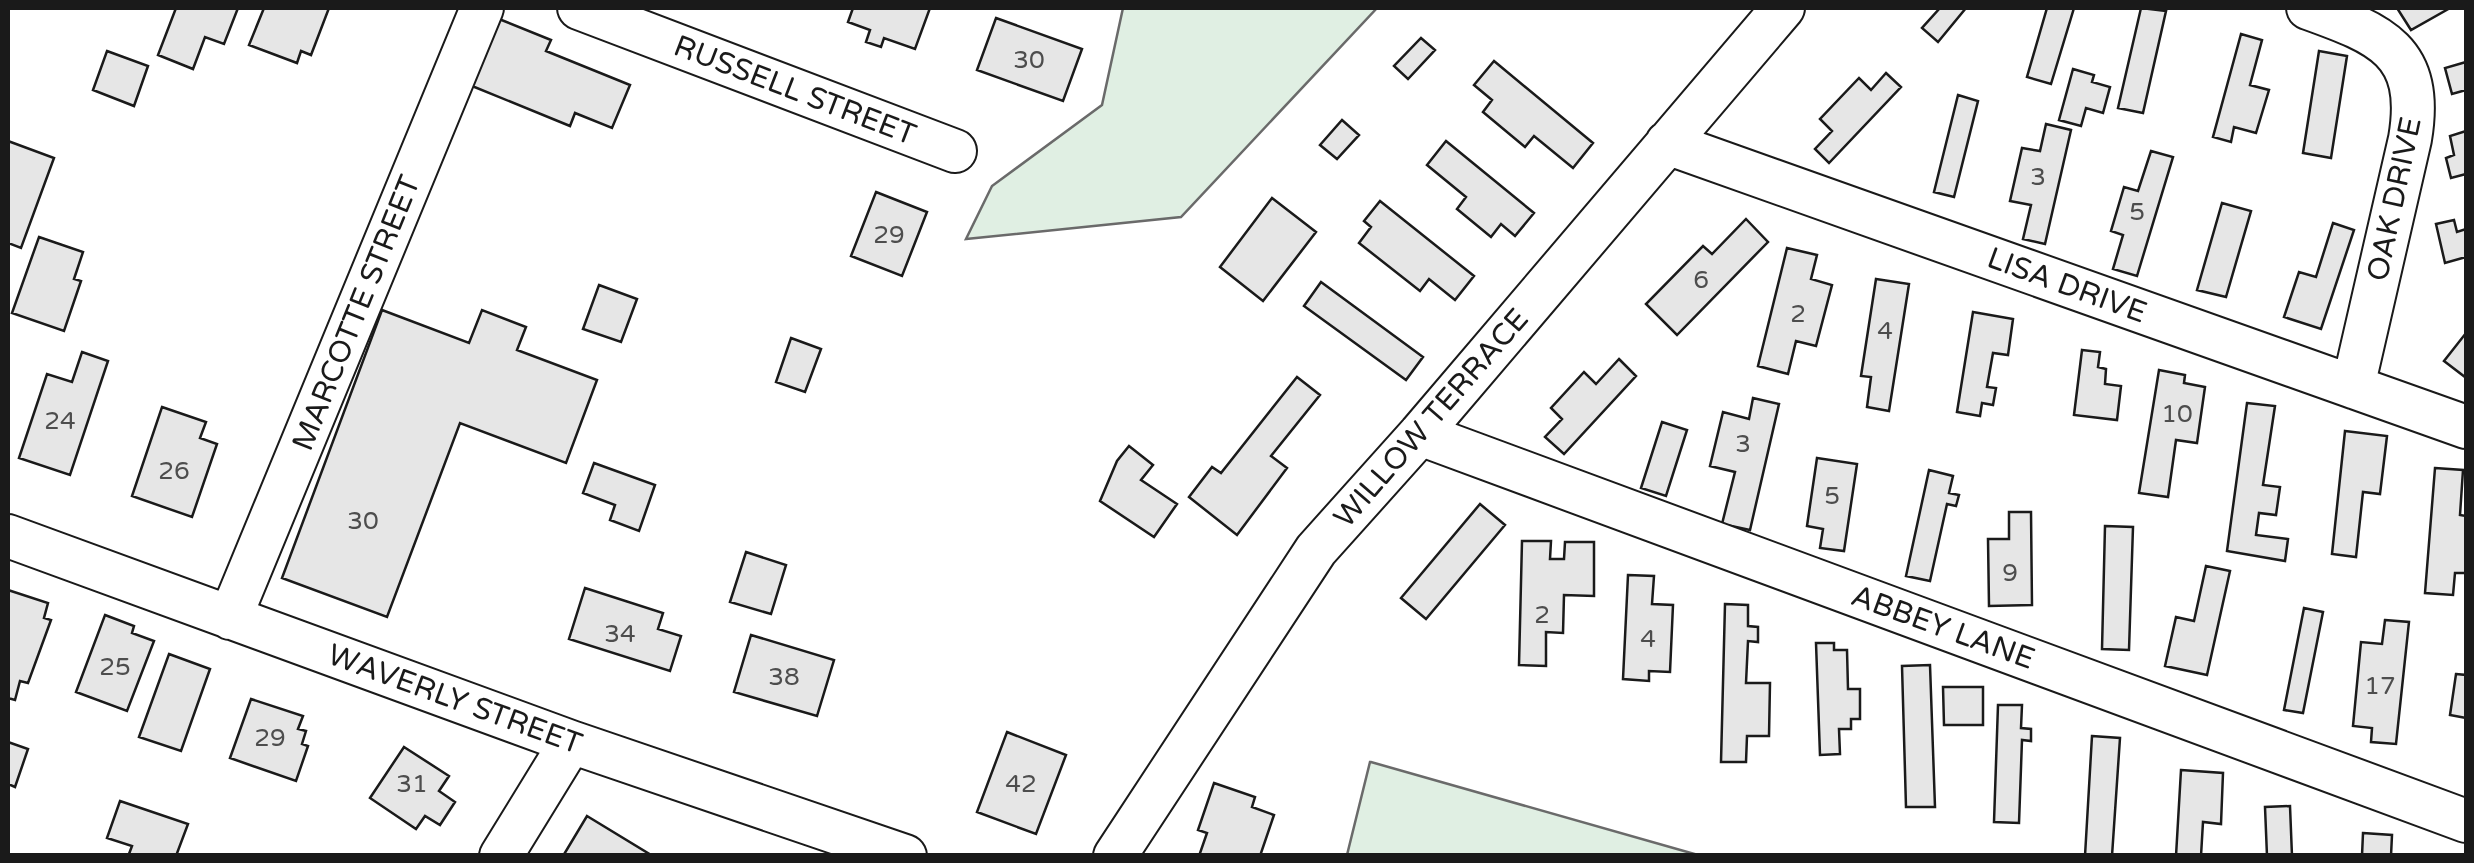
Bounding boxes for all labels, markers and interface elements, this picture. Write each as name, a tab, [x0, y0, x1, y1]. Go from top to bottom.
street label: RUSSELL STREET	[669, 27, 921, 154]
house number: 30	[1013, 45, 1045, 75]
street label: OAK DRIVE	[2359, 114, 2430, 284]
house number: 3	[2030, 162, 2046, 192]
street label: MARCOTTE STREET	[284, 170, 429, 456]
house number: 5	[2129, 197, 2145, 227]
house number: 29	[873, 220, 905, 250]
street label: LISA DRIVE	[1982, 240, 2152, 331]
house number: 6	[1693, 265, 1709, 295]
house number: 2	[1790, 299, 1806, 329]
street label: WILLOW TERRACE	[1326, 301, 1537, 535]
house number: 4	[1877, 316, 1893, 346]
house number: 10	[2161, 399, 2193, 429]
house number: 24	[44, 406, 76, 436]
house number: 3	[1735, 429, 1751, 459]
house number: 26	[158, 456, 190, 486]
house number: 5	[1824, 481, 1840, 511]
house number: 30	[347, 506, 379, 536]
house number: 9	[2002, 558, 2018, 588]
street label: ABBEY LANE	[1846, 577, 2040, 678]
house number: 2	[1534, 600, 1550, 630]
house number: 34	[604, 619, 636, 649]
house number: 4	[1640, 624, 1656, 654]
street label: WAVERLY STREET	[323, 636, 587, 763]
house number: 25	[99, 652, 131, 682]
house number: 38	[768, 662, 800, 692]
house number: 17	[2364, 671, 2396, 701]
house number: 29	[254, 723, 286, 753]
house number: 31	[396, 769, 428, 799]
house number: 42	[1005, 769, 1037, 799]

